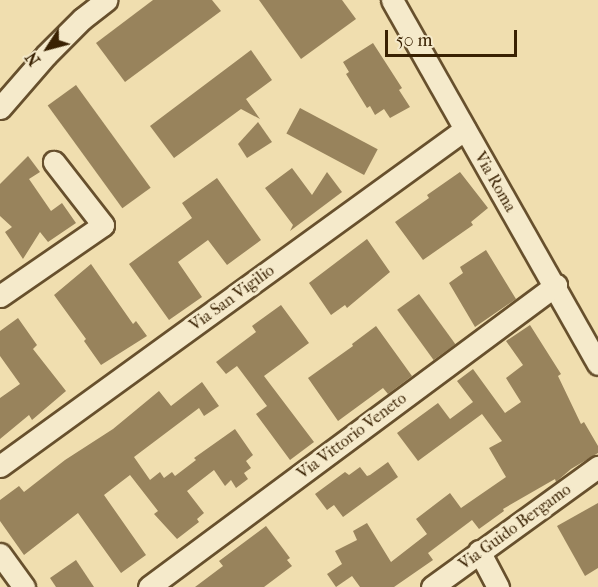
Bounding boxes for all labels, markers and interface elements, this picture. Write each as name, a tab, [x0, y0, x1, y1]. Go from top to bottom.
north arrow	[18, 18, 78, 78]
scale bar	[388, 18, 520, 56]
text: 50 m	[396, 30, 432, 51]
text: N	[22, 48, 44, 69]
street label: Via Roma	[470, 149, 520, 215]
street label: Via San Vigilio	[186, 261, 278, 335]
street label: Via Vittorio Veneto	[294, 389, 410, 483]
street label: Via Guido Bergamo	[455, 480, 575, 574]

